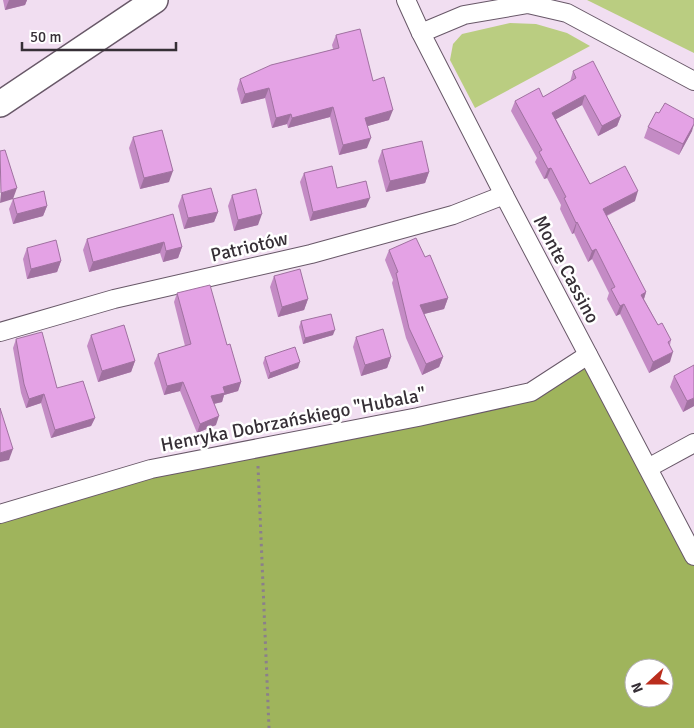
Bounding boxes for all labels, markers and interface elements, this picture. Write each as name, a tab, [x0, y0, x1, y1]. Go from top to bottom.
scale bar	[22, 20, 176, 52]
text: 50 m	[30, 28, 61, 46]
street label: Monte Cassino	[528, 211, 605, 328]
street label: Patriotów	[208, 226, 290, 267]
street label: Henryka Dobrzańskiego "Hubala"	[159, 382, 428, 457]
north arrow	[624, 658, 674, 708]
text: N	[628, 680, 647, 695]

